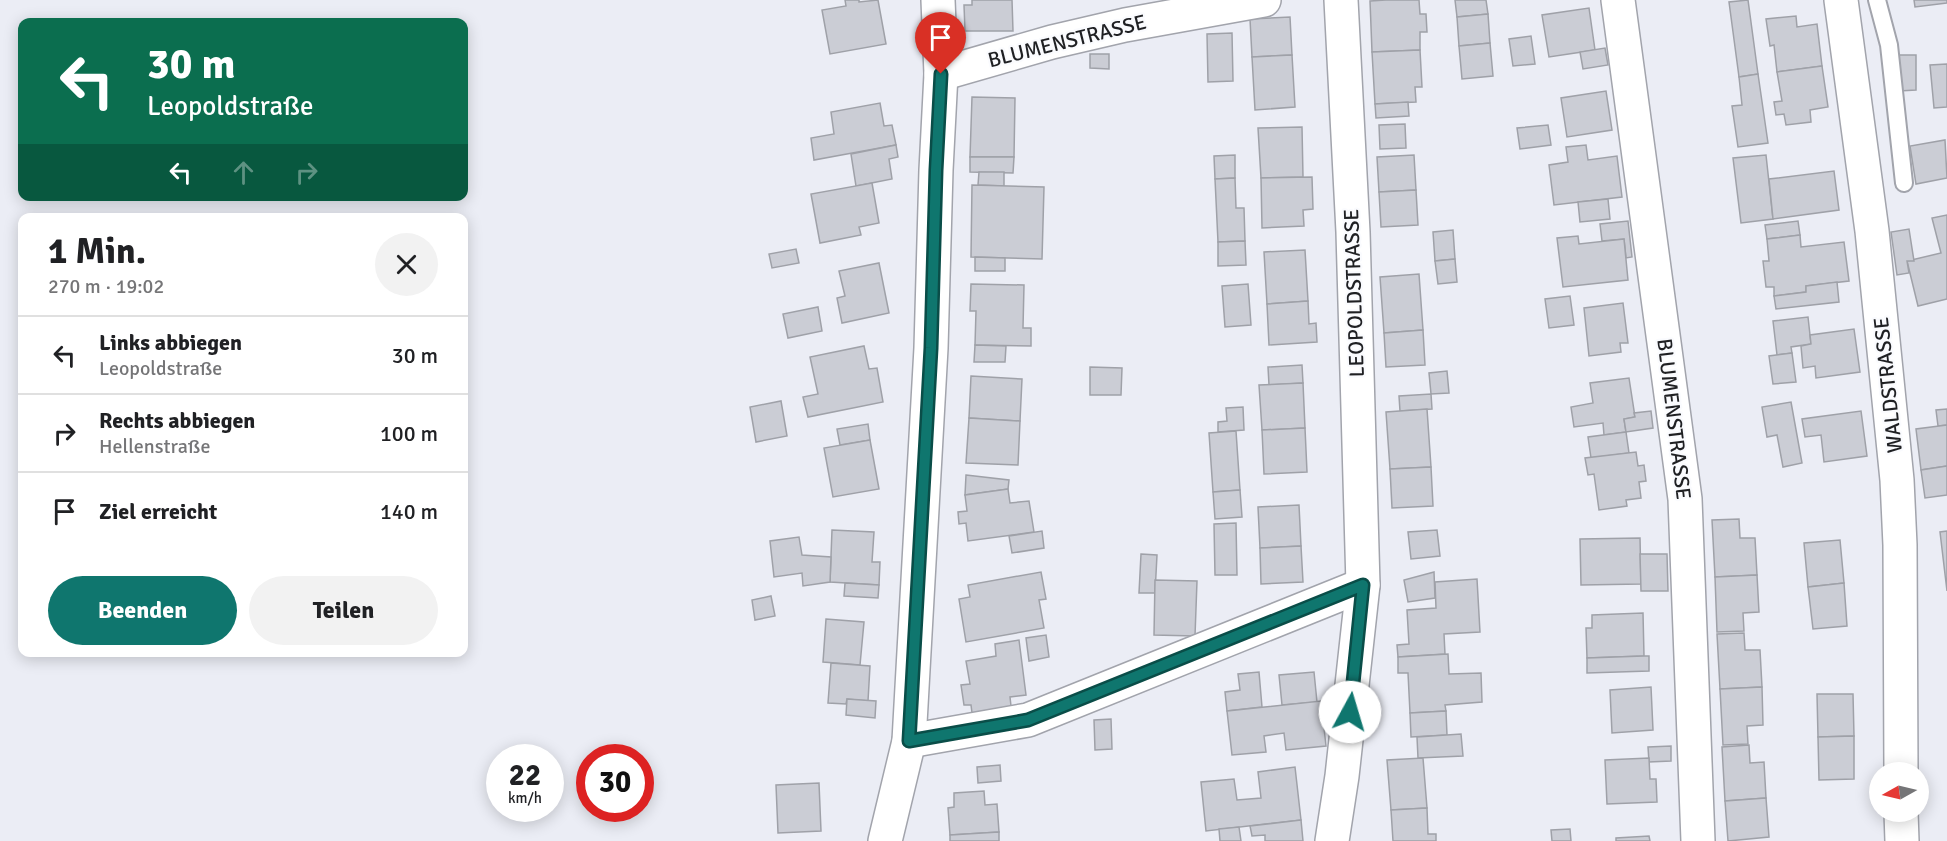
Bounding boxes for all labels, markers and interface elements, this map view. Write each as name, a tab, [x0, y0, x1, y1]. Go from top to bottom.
street label: BLUMENSTRASSE	[985, 9, 1149, 73]
pin	[915, 12, 966, 74]
icon: arrive	[924, 21, 957, 54]
text: 30 m	[147, 39, 236, 90]
icon: left	[48, 42, 126, 120]
text: Leopoldstraße	[147, 90, 314, 123]
icon: left	[164, 156, 197, 189]
icon: ahead	[227, 156, 260, 189]
icon: right	[290, 156, 323, 189]
street label: LEOPOLDSTRASSE	[1338, 208, 1370, 378]
text: 1 Min.	[48, 229, 146, 274]
button: close	[375, 233, 438, 296]
text: 270 m · 19:02	[48, 274, 164, 299]
street label: WALDSTRASSE	[1868, 316, 1908, 454]
text: Links abbiegen	[99, 329, 242, 356]
street label: BLUMENSTRASSE	[1651, 337, 1697, 501]
icon: left	[48, 339, 81, 372]
text: 30 m	[392, 342, 438, 369]
text: Leopoldstraße	[99, 356, 222, 381]
text: Rechts abbiegen	[99, 407, 255, 434]
icon: right	[48, 417, 81, 450]
text: 100 m	[380, 420, 438, 447]
text: Hellenstraße	[99, 434, 210, 459]
icon: arrive	[48, 495, 81, 528]
text: Ziel erreicht	[99, 498, 217, 525]
text: 140 m	[380, 498, 438, 525]
button: Beenden	[48, 576, 237, 645]
button: Teilen	[249, 576, 438, 645]
position arrow	[1318, 680, 1382, 744]
speed limit sign: 30	[576, 744, 654, 822]
text: 22	[509, 757, 541, 794]
north arrow	[1869, 762, 1929, 822]
map controls	[1869, 762, 1929, 822]
text: km/h	[508, 789, 542, 807]

